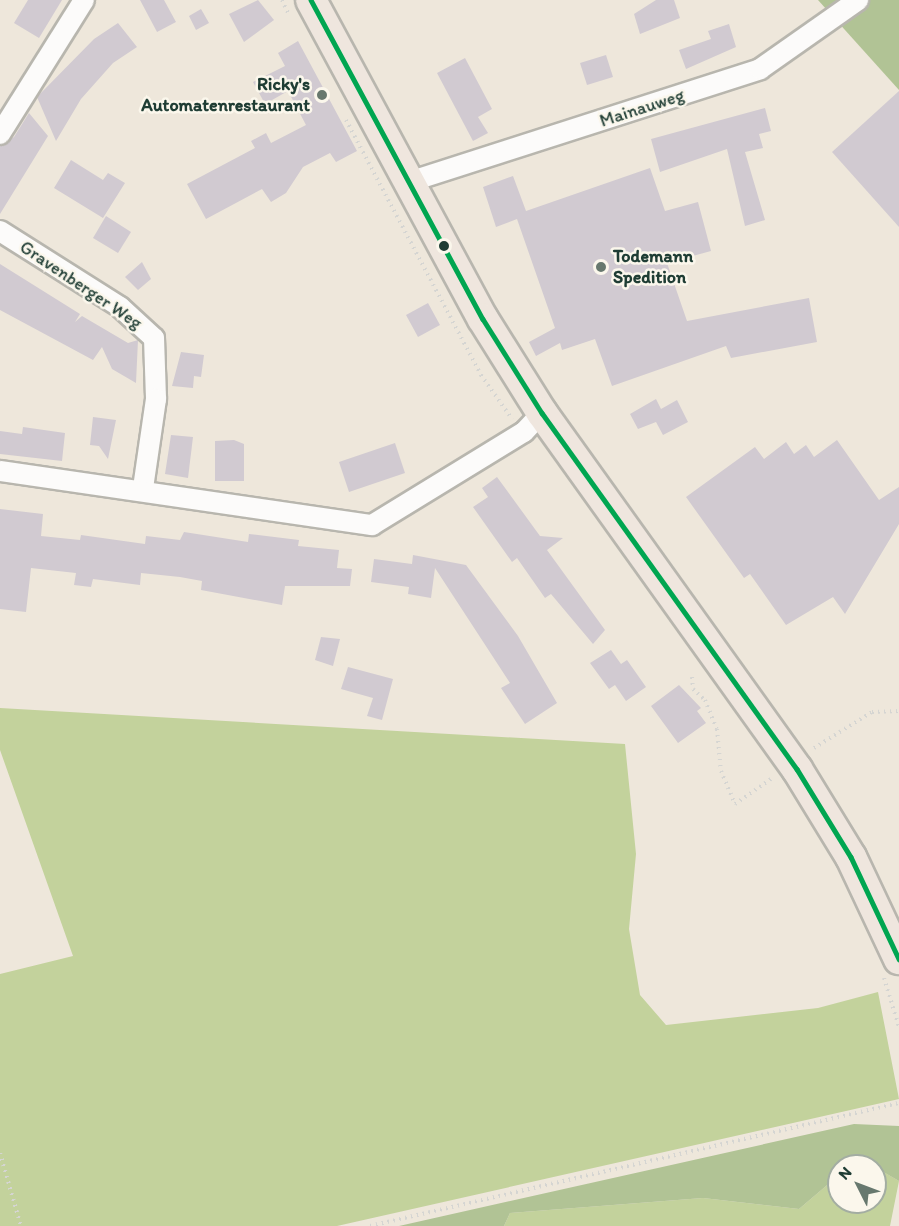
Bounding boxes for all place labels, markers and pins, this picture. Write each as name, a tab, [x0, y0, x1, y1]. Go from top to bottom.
place label: Ricky's Automatenrestaurant	[141, 74, 310, 116]
marker: Ricky's Automatenrestaurant	[315, 88, 329, 102]
unlabelled marker	[438, 240, 450, 252]
place label: Todemann Spedition	[613, 246, 693, 288]
marker: Todemann Spedition	[594, 260, 608, 274]

